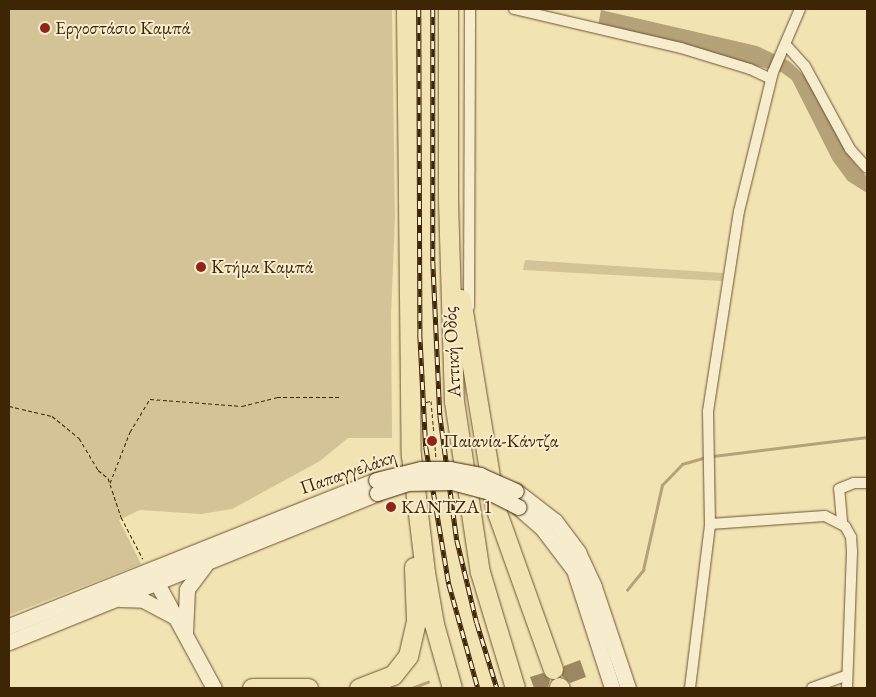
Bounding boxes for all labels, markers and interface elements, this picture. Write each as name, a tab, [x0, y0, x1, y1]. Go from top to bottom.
place label: Εργοστάσιο Καμπά	[55, 17, 190, 39]
marker: Εργοστάσιο Καμπά	[39, 22, 51, 34]
place label: Kτήμα Καμπά	[211, 256, 313, 278]
marker: Kτήμα Καμπά	[195, 261, 207, 273]
street label: Αττική Οδός	[438, 306, 466, 398]
place label: Παιανία-Κάντζα	[443, 430, 558, 452]
marker: Παιανία-Κάντζα	[425, 434, 439, 448]
street label: Παπαγγελάκη	[297, 445, 399, 499]
place label: ΚΑΝΤΖΑ 1	[401, 496, 492, 518]
marker: ΚΑΝΤΖΑ 1	[385, 501, 397, 513]

